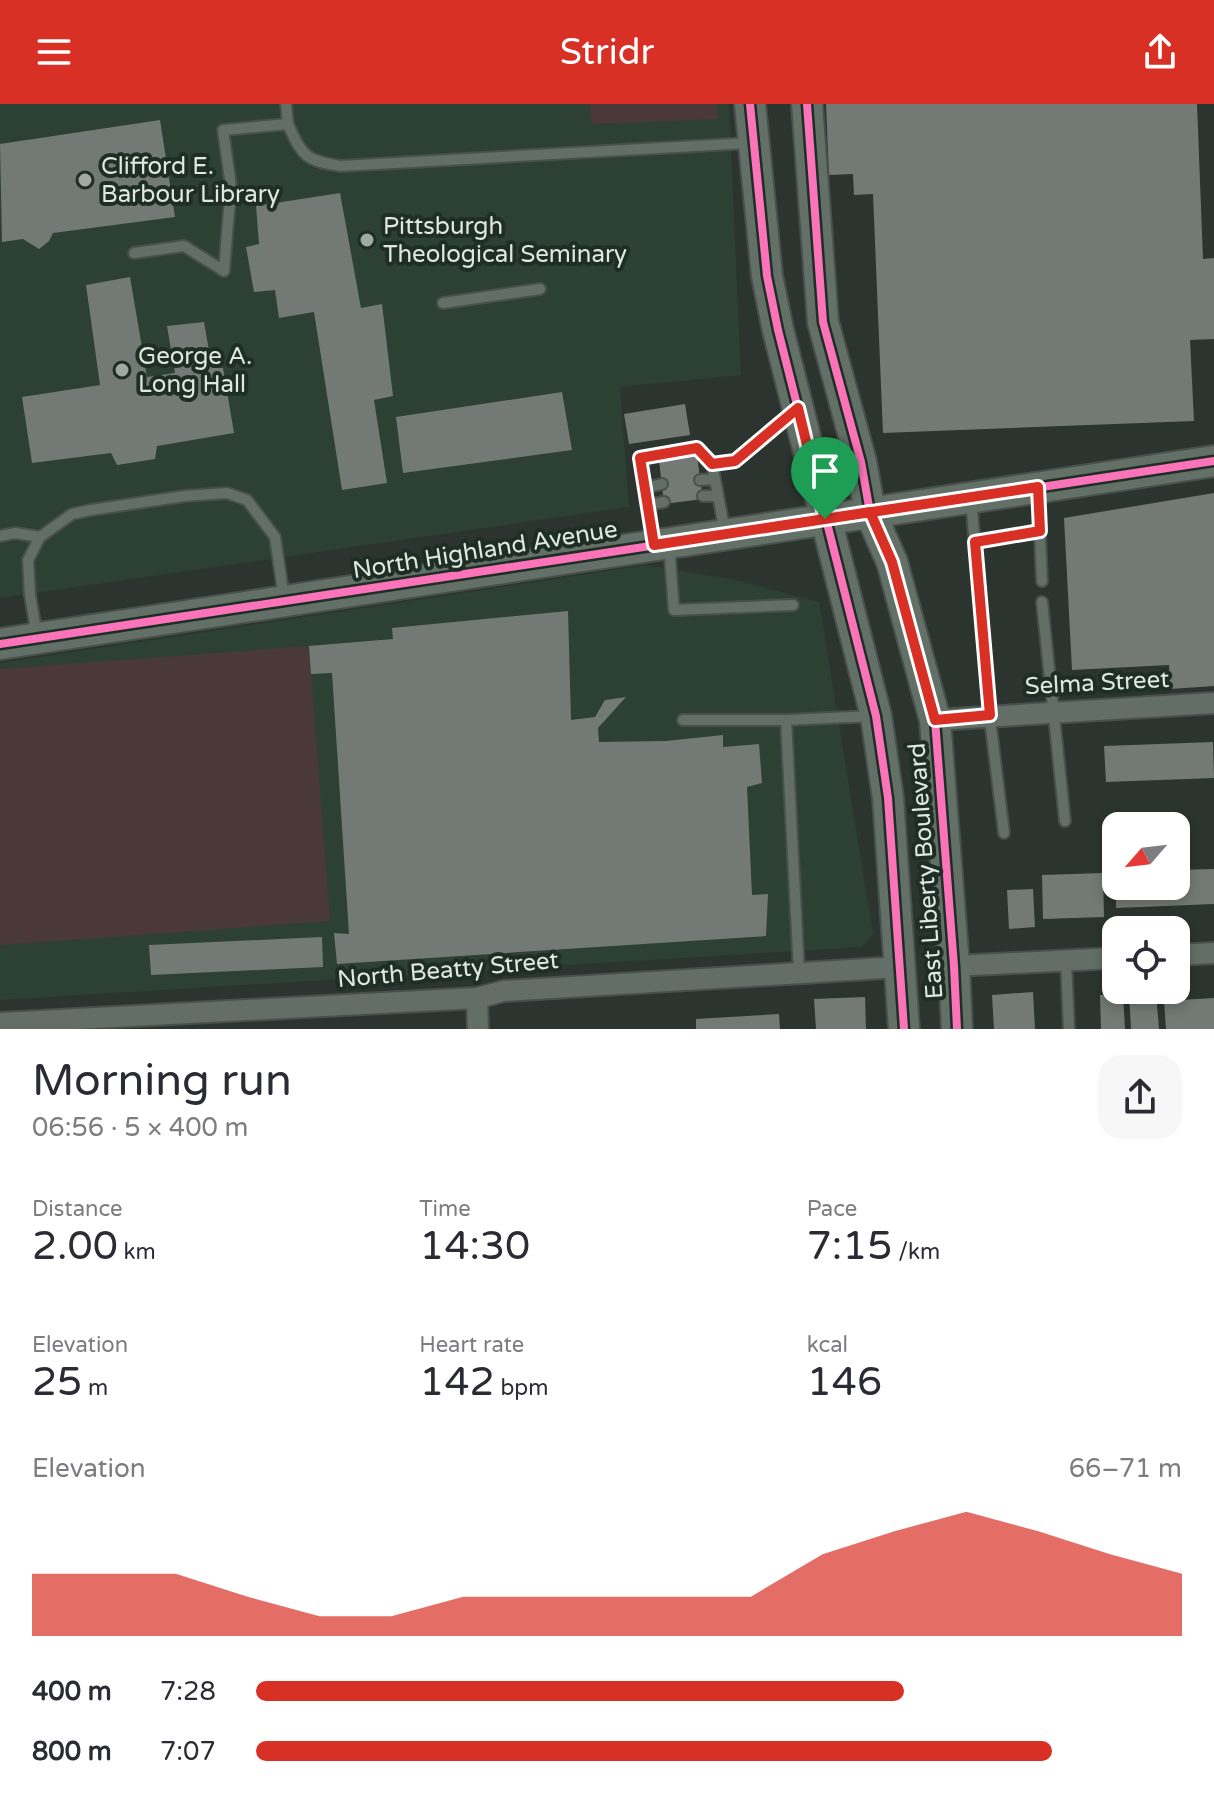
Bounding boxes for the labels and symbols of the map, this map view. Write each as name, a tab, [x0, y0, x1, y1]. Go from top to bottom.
place label: Clifford E. Barbour Library	[101, 152, 280, 209]
marker: Clifford E. Barbour Library	[76, 171, 94, 189]
place label: Pittsburgh Theological Seminary	[383, 212, 627, 269]
marker: Pittsburgh Theological Seminary	[358, 231, 376, 249]
place label: George A. Long Hall	[138, 342, 252, 399]
marker: George A. Long Hall	[113, 361, 131, 379]
pin	[791, 437, 859, 519]
street label: North Highland Avenue	[351, 515, 619, 585]
street label: Selma Street	[1024, 665, 1170, 701]
street label: East Liberty Boulevard	[903, 742, 949, 1000]
north arrow	[1102, 812, 1190, 900]
street label: North Beatty Street	[336, 946, 560, 994]

